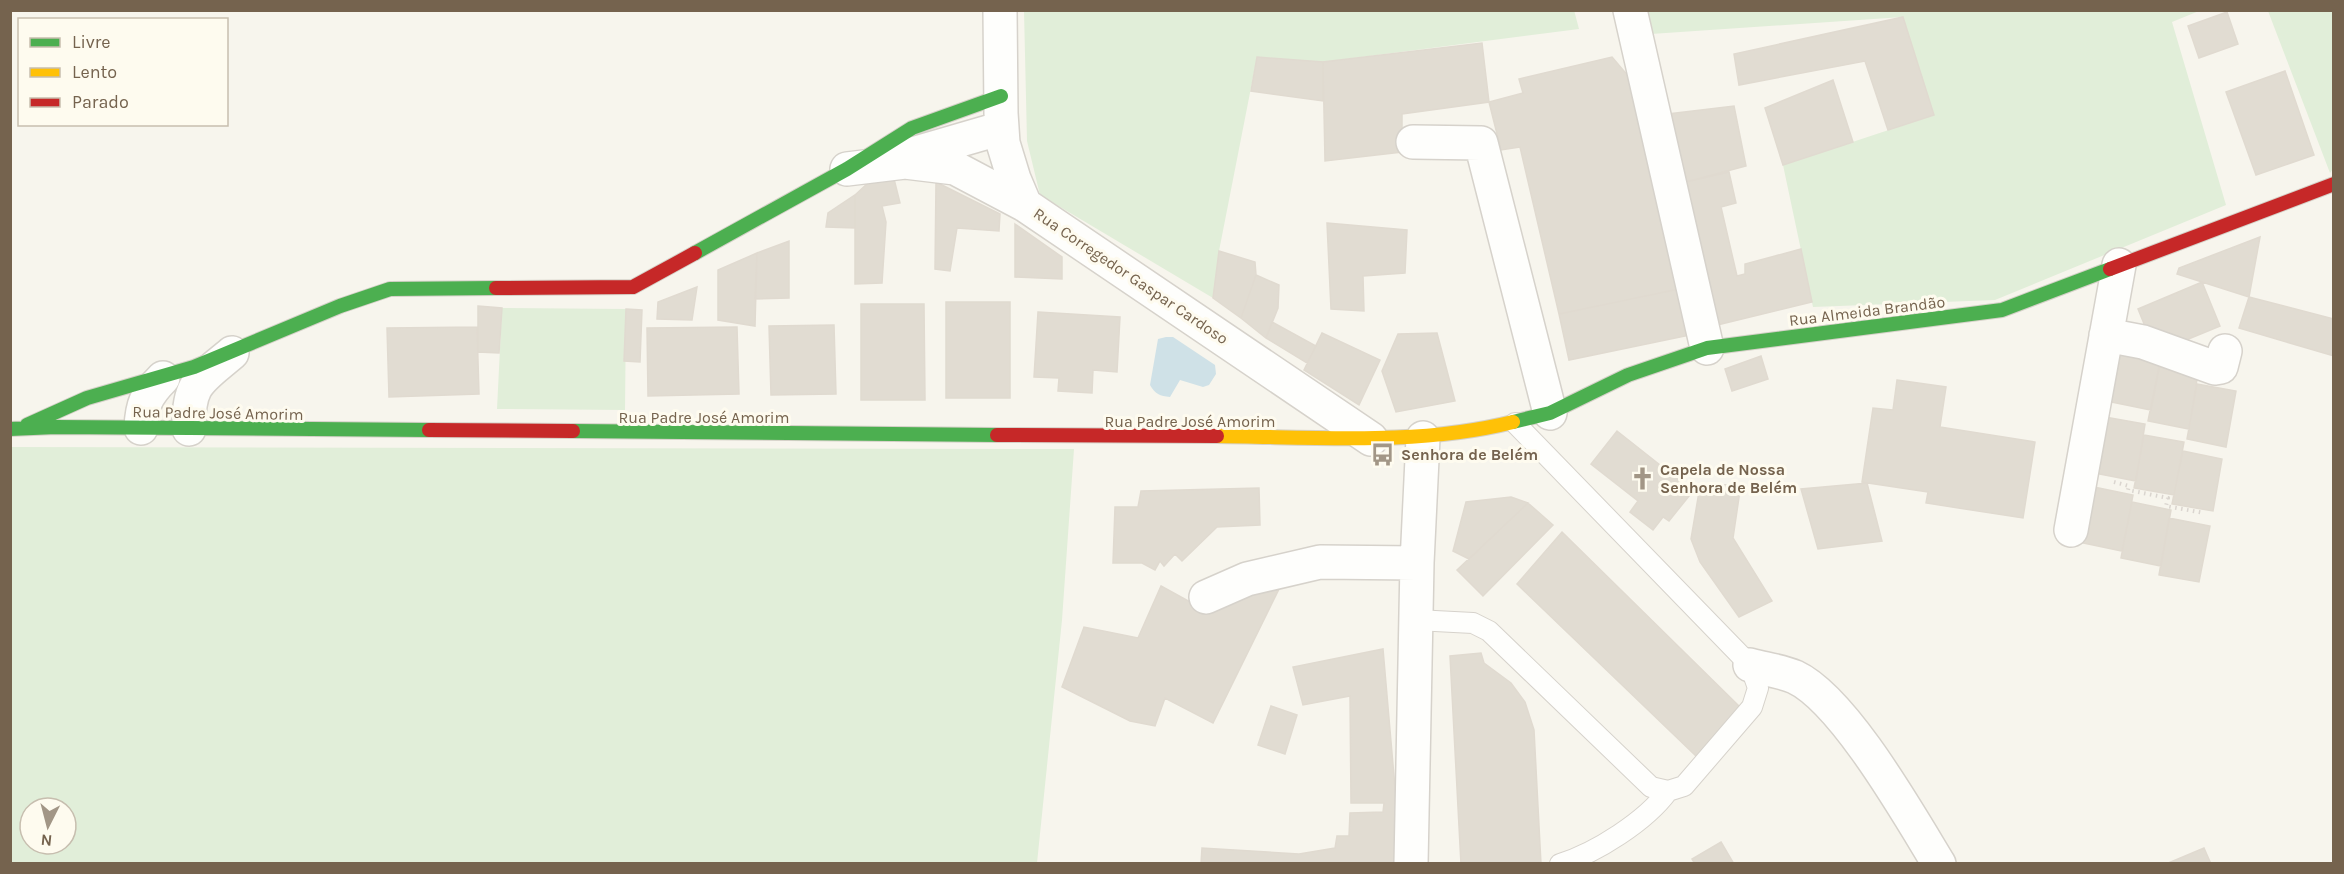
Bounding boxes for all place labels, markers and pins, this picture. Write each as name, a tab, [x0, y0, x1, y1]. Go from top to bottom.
bus stop icon: Senhora de Belém	[1370, 441, 1396, 467]
place label: Senhora de Belém	[1401, 445, 1538, 464]
place label: Capela de Nossa Senhora de Belém	[1660, 460, 1797, 497]
church icon: Capela de Nossa Senhora de Belém	[1629, 465, 1655, 491]

